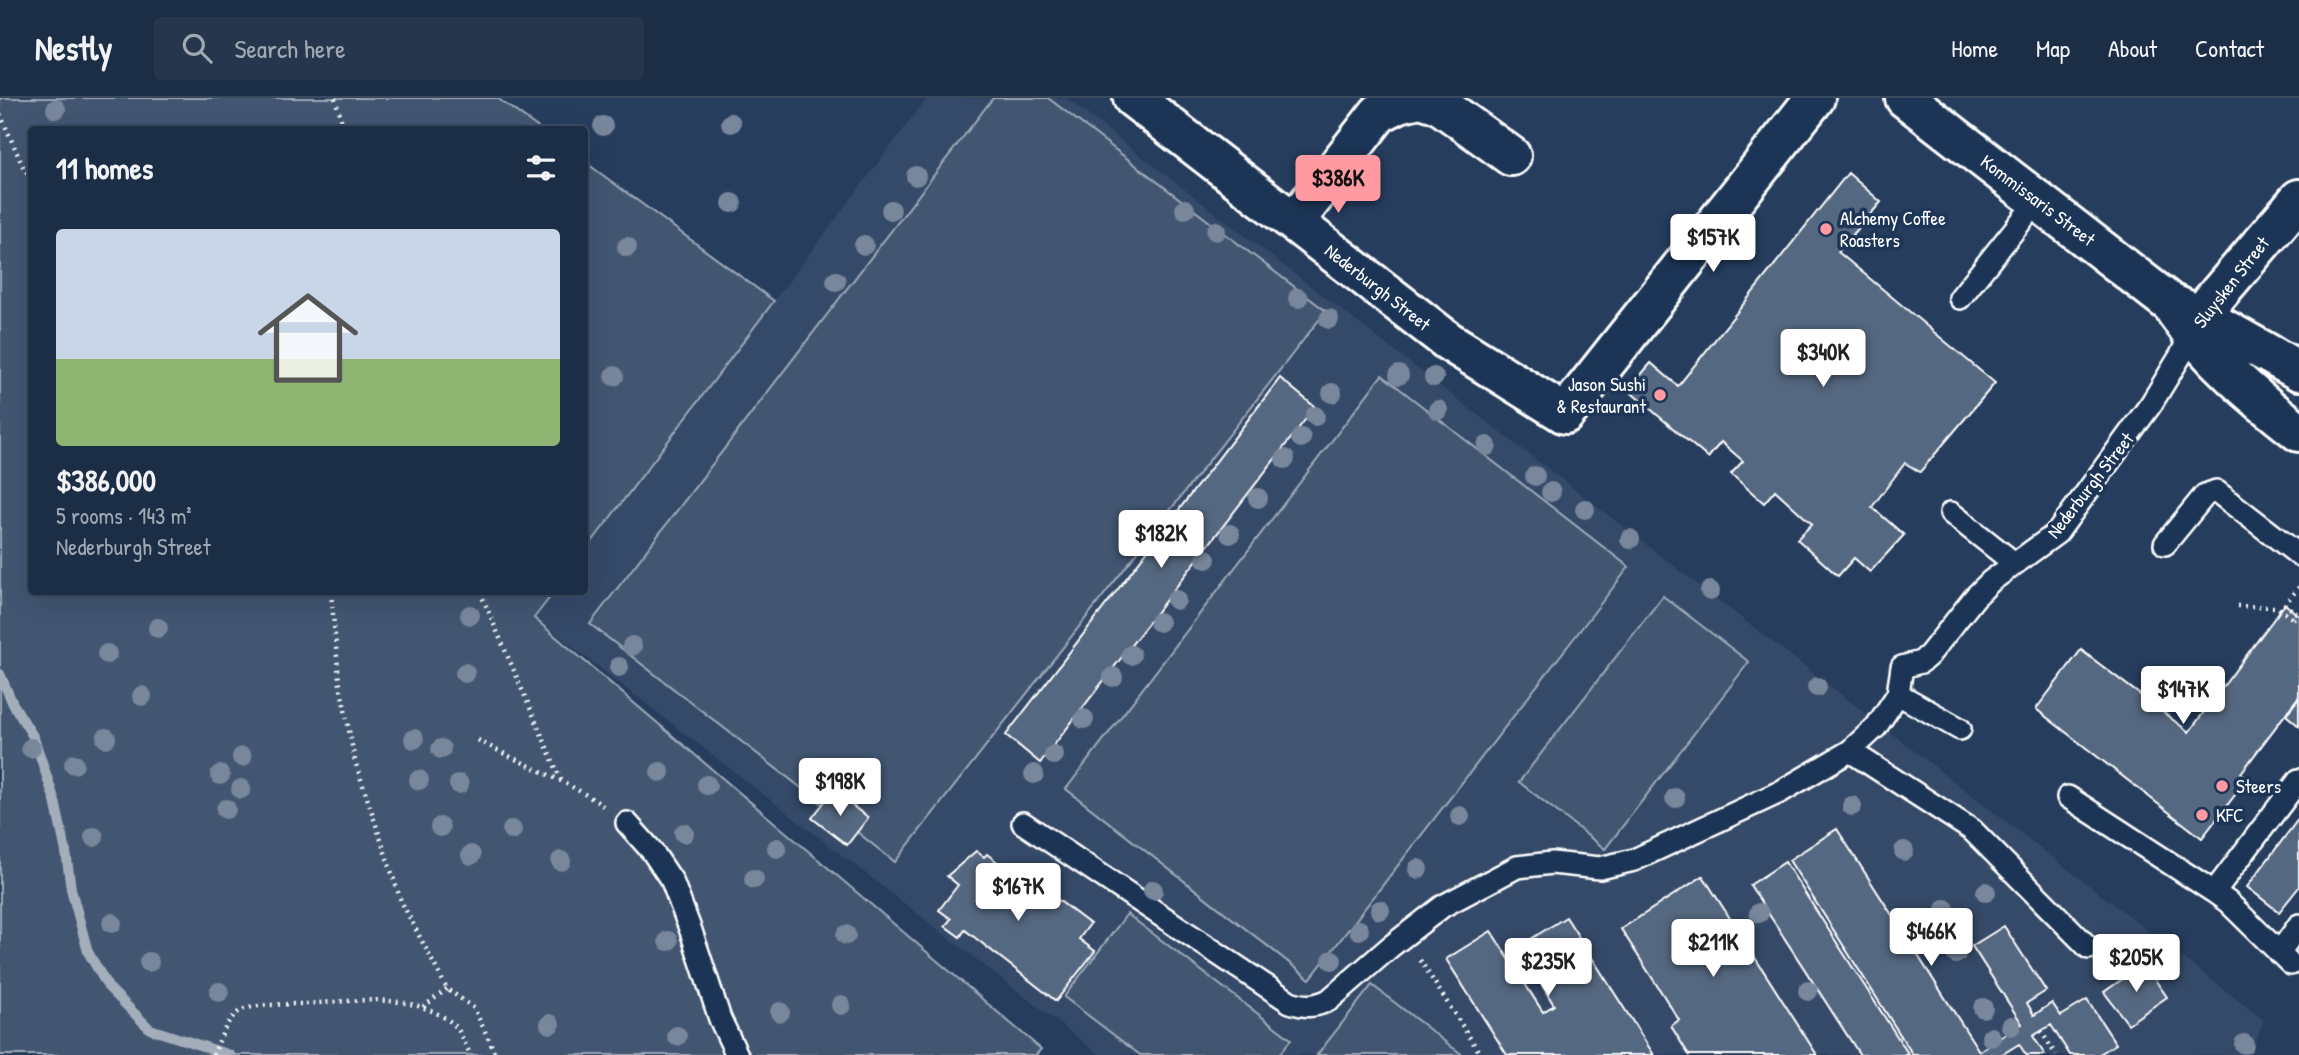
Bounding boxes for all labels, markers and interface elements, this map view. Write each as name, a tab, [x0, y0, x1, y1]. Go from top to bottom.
search box	[154, 17, 644, 80]
text: Nestly	[35, 26, 112, 70]
icon: search	[178, 29, 216, 67]
text: Search here	[234, 31, 346, 66]
text: Home	[1951, 32, 1998, 64]
text: Map	[2036, 32, 2070, 64]
text: About	[2108, 32, 2157, 64]
text: Contact	[2195, 32, 2264, 64]
text: 11 homes	[56, 148, 153, 188]
street label: Kommissaris Street	[1975, 148, 2101, 252]
icon: filters	[522, 149, 560, 187]
pin: $386K	[1289, 156, 1387, 215]
text: $386K	[1311, 162, 1365, 193]
place label: Alchemy Coffee Roasters	[1840, 205, 1946, 253]
pin: $157K	[1664, 214, 1762, 274]
text: $157K	[1686, 221, 1740, 252]
marker: Alchemy Coffee Roasters	[1818, 221, 1834, 237]
street label: Sluysken Street	[2187, 231, 2275, 333]
street label: Nederburgh Street	[1320, 237, 1437, 337]
icon: home	[245, 275, 371, 401]
pin: $340K	[1774, 330, 1872, 389]
text: $340K	[1797, 336, 1849, 367]
place label: Jason Sushi & Restaurant	[1557, 371, 1646, 419]
marker: Jason Sushi & Restaurant	[1652, 387, 1668, 403]
street label: Nederburgh Street	[2040, 426, 2140, 543]
text: $386,000	[56, 460, 156, 500]
text: 5 rooms · 143 m²	[56, 500, 192, 531]
pin: $182K	[1112, 510, 1210, 570]
text: $182K	[1135, 517, 1187, 548]
text: Nederburgh Street	[56, 531, 211, 562]
pin: $147K	[2134, 666, 2232, 726]
text: $147K	[2157, 673, 2209, 704]
pin: $198K	[791, 758, 889, 818]
text: $198K	[815, 765, 865, 796]
place label: Steers	[2236, 773, 2281, 799]
marker: Steers	[2214, 778, 2230, 794]
place label: KFC	[2216, 802, 2243, 828]
marker: KFC	[2194, 807, 2210, 823]
pin: $167K	[969, 864, 1067, 923]
text: $167K	[992, 870, 1044, 901]
pin: $466K	[1882, 908, 1980, 968]
text: $466K	[1906, 915, 1956, 946]
pin: $211K	[1664, 920, 1762, 979]
text: $211K	[1687, 926, 1739, 957]
pin: $205K	[2087, 934, 2185, 994]
pin: $235K	[1499, 939, 1597, 998]
text: $205K	[2109, 941, 2163, 972]
text: $235K	[1521, 945, 1575, 976]

